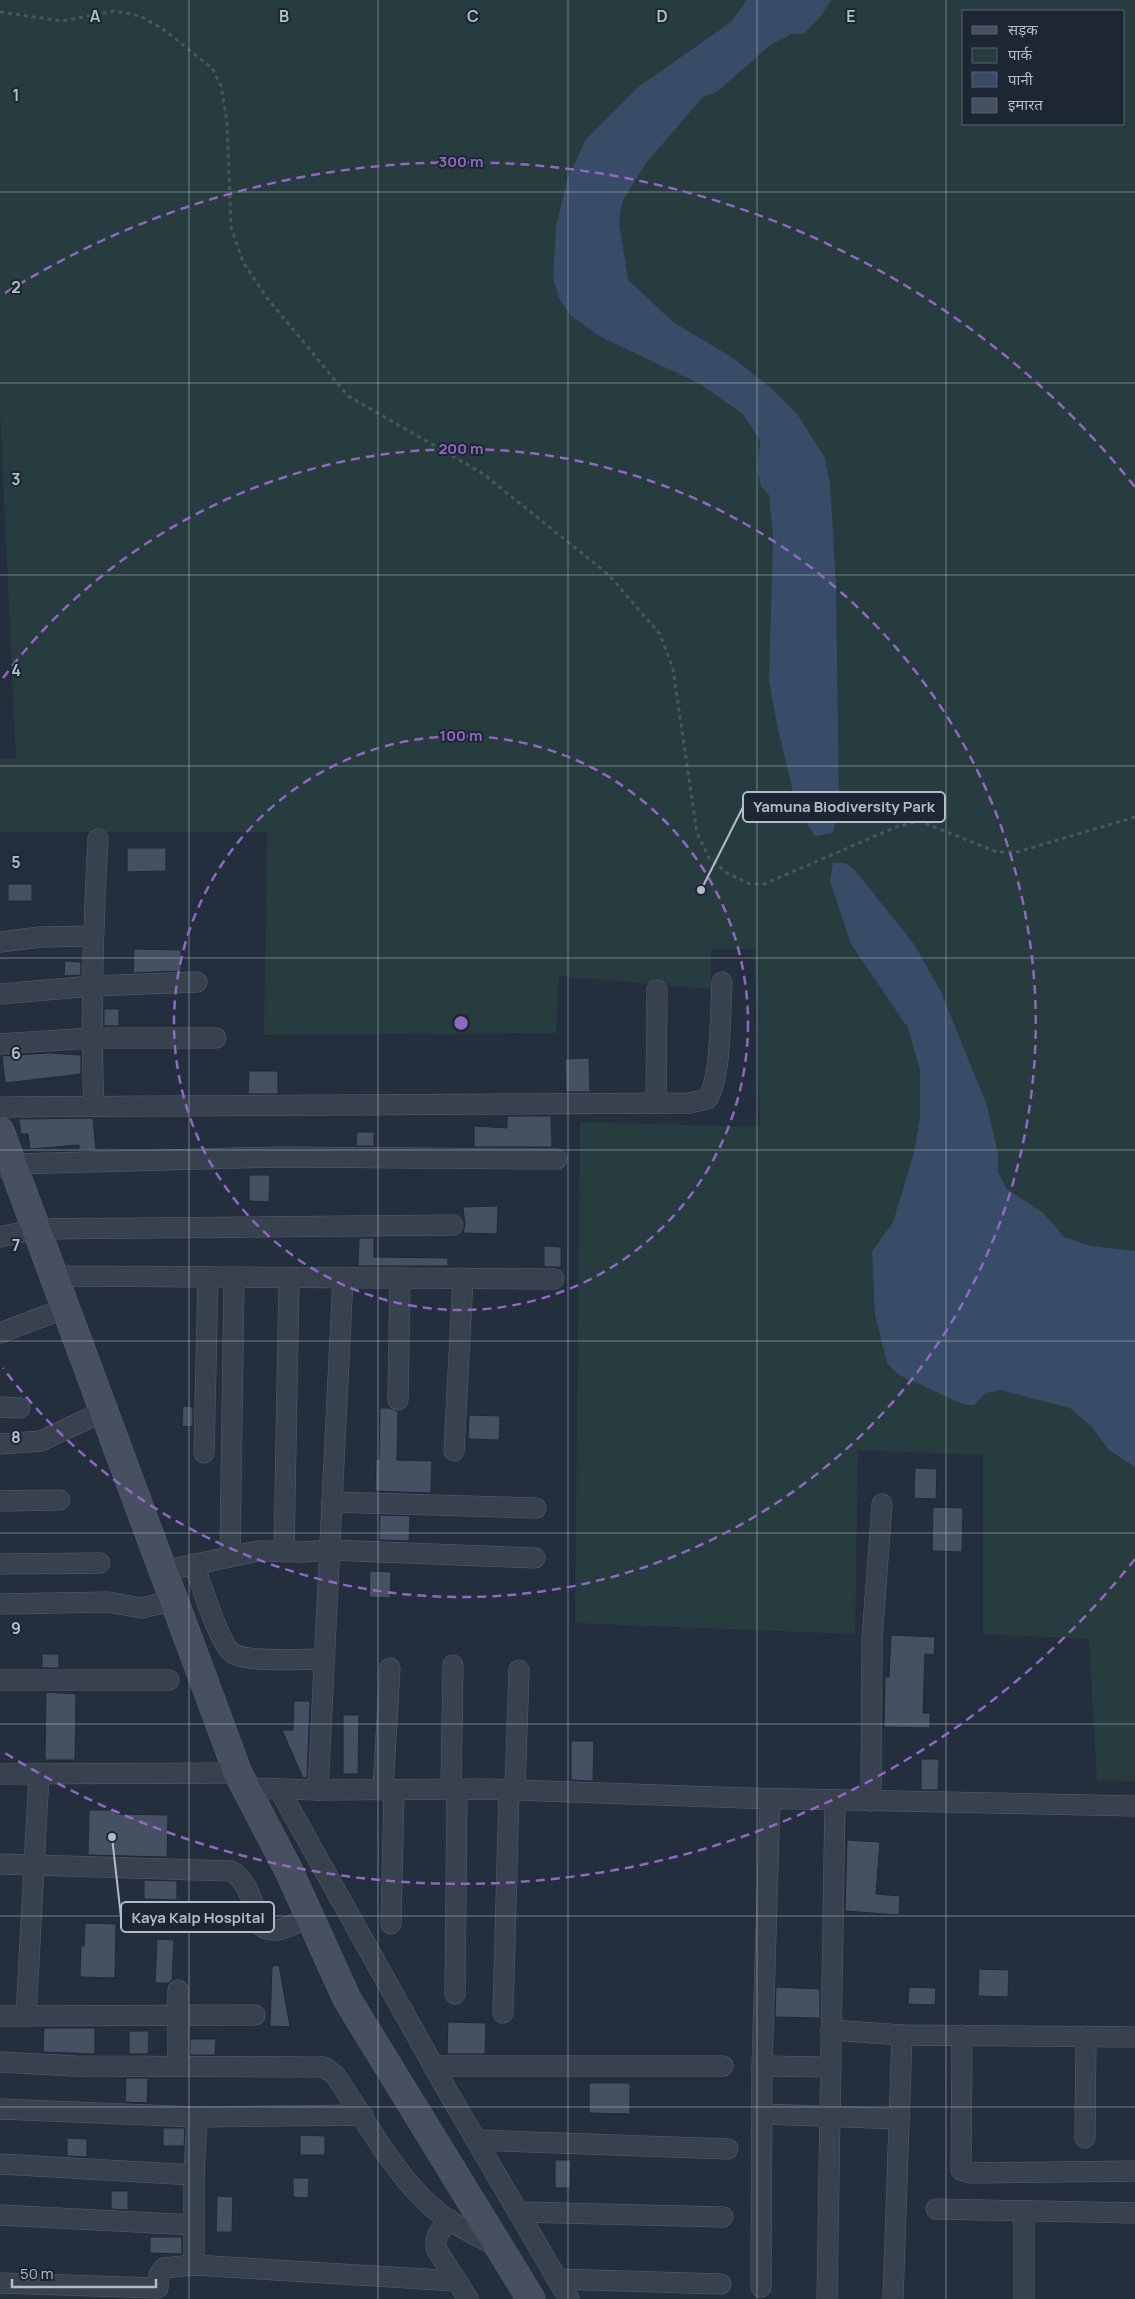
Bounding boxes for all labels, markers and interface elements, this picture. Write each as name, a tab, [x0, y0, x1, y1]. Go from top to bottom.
text: A	[90, 5, 101, 27]
text: B	[279, 5, 289, 27]
text: C	[467, 5, 479, 27]
text: D	[656, 5, 668, 27]
text: E	[846, 5, 856, 27]
legend	[962, 10, 1125, 125]
text: सड़क	[1008, 19, 1038, 40]
text: पार्क	[1008, 44, 1032, 65]
text: पानी	[1008, 69, 1034, 90]
text: 1	[12, 84, 20, 106]
text: इमारत	[1008, 94, 1043, 115]
text: 300 m	[439, 151, 483, 172]
text: 2	[11, 276, 21, 298]
text: 200 m	[438, 438, 484, 459]
text: 3	[11, 468, 21, 490]
text: 4	[11, 659, 21, 681]
text: 100 m	[440, 725, 482, 746]
callout: Yamuna Biodiversity Park	[743, 792, 945, 822]
text: Yamuna Biodiversity Park	[753, 796, 936, 817]
text: 5	[11, 851, 21, 873]
centre of rings	[452, 1014, 470, 1032]
text: 6	[11, 1042, 21, 1064]
text: 7	[12, 1234, 20, 1256]
text: 8	[11, 1426, 21, 1448]
text: 9	[11, 1617, 21, 1639]
callout: Kaya Kalp Hospital	[121, 1902, 274, 1932]
text: Kaya Kalp Hospital	[131, 1907, 265, 1928]
scale bar	[12, 2256, 156, 2288]
text: 50 m	[20, 2263, 54, 2284]

